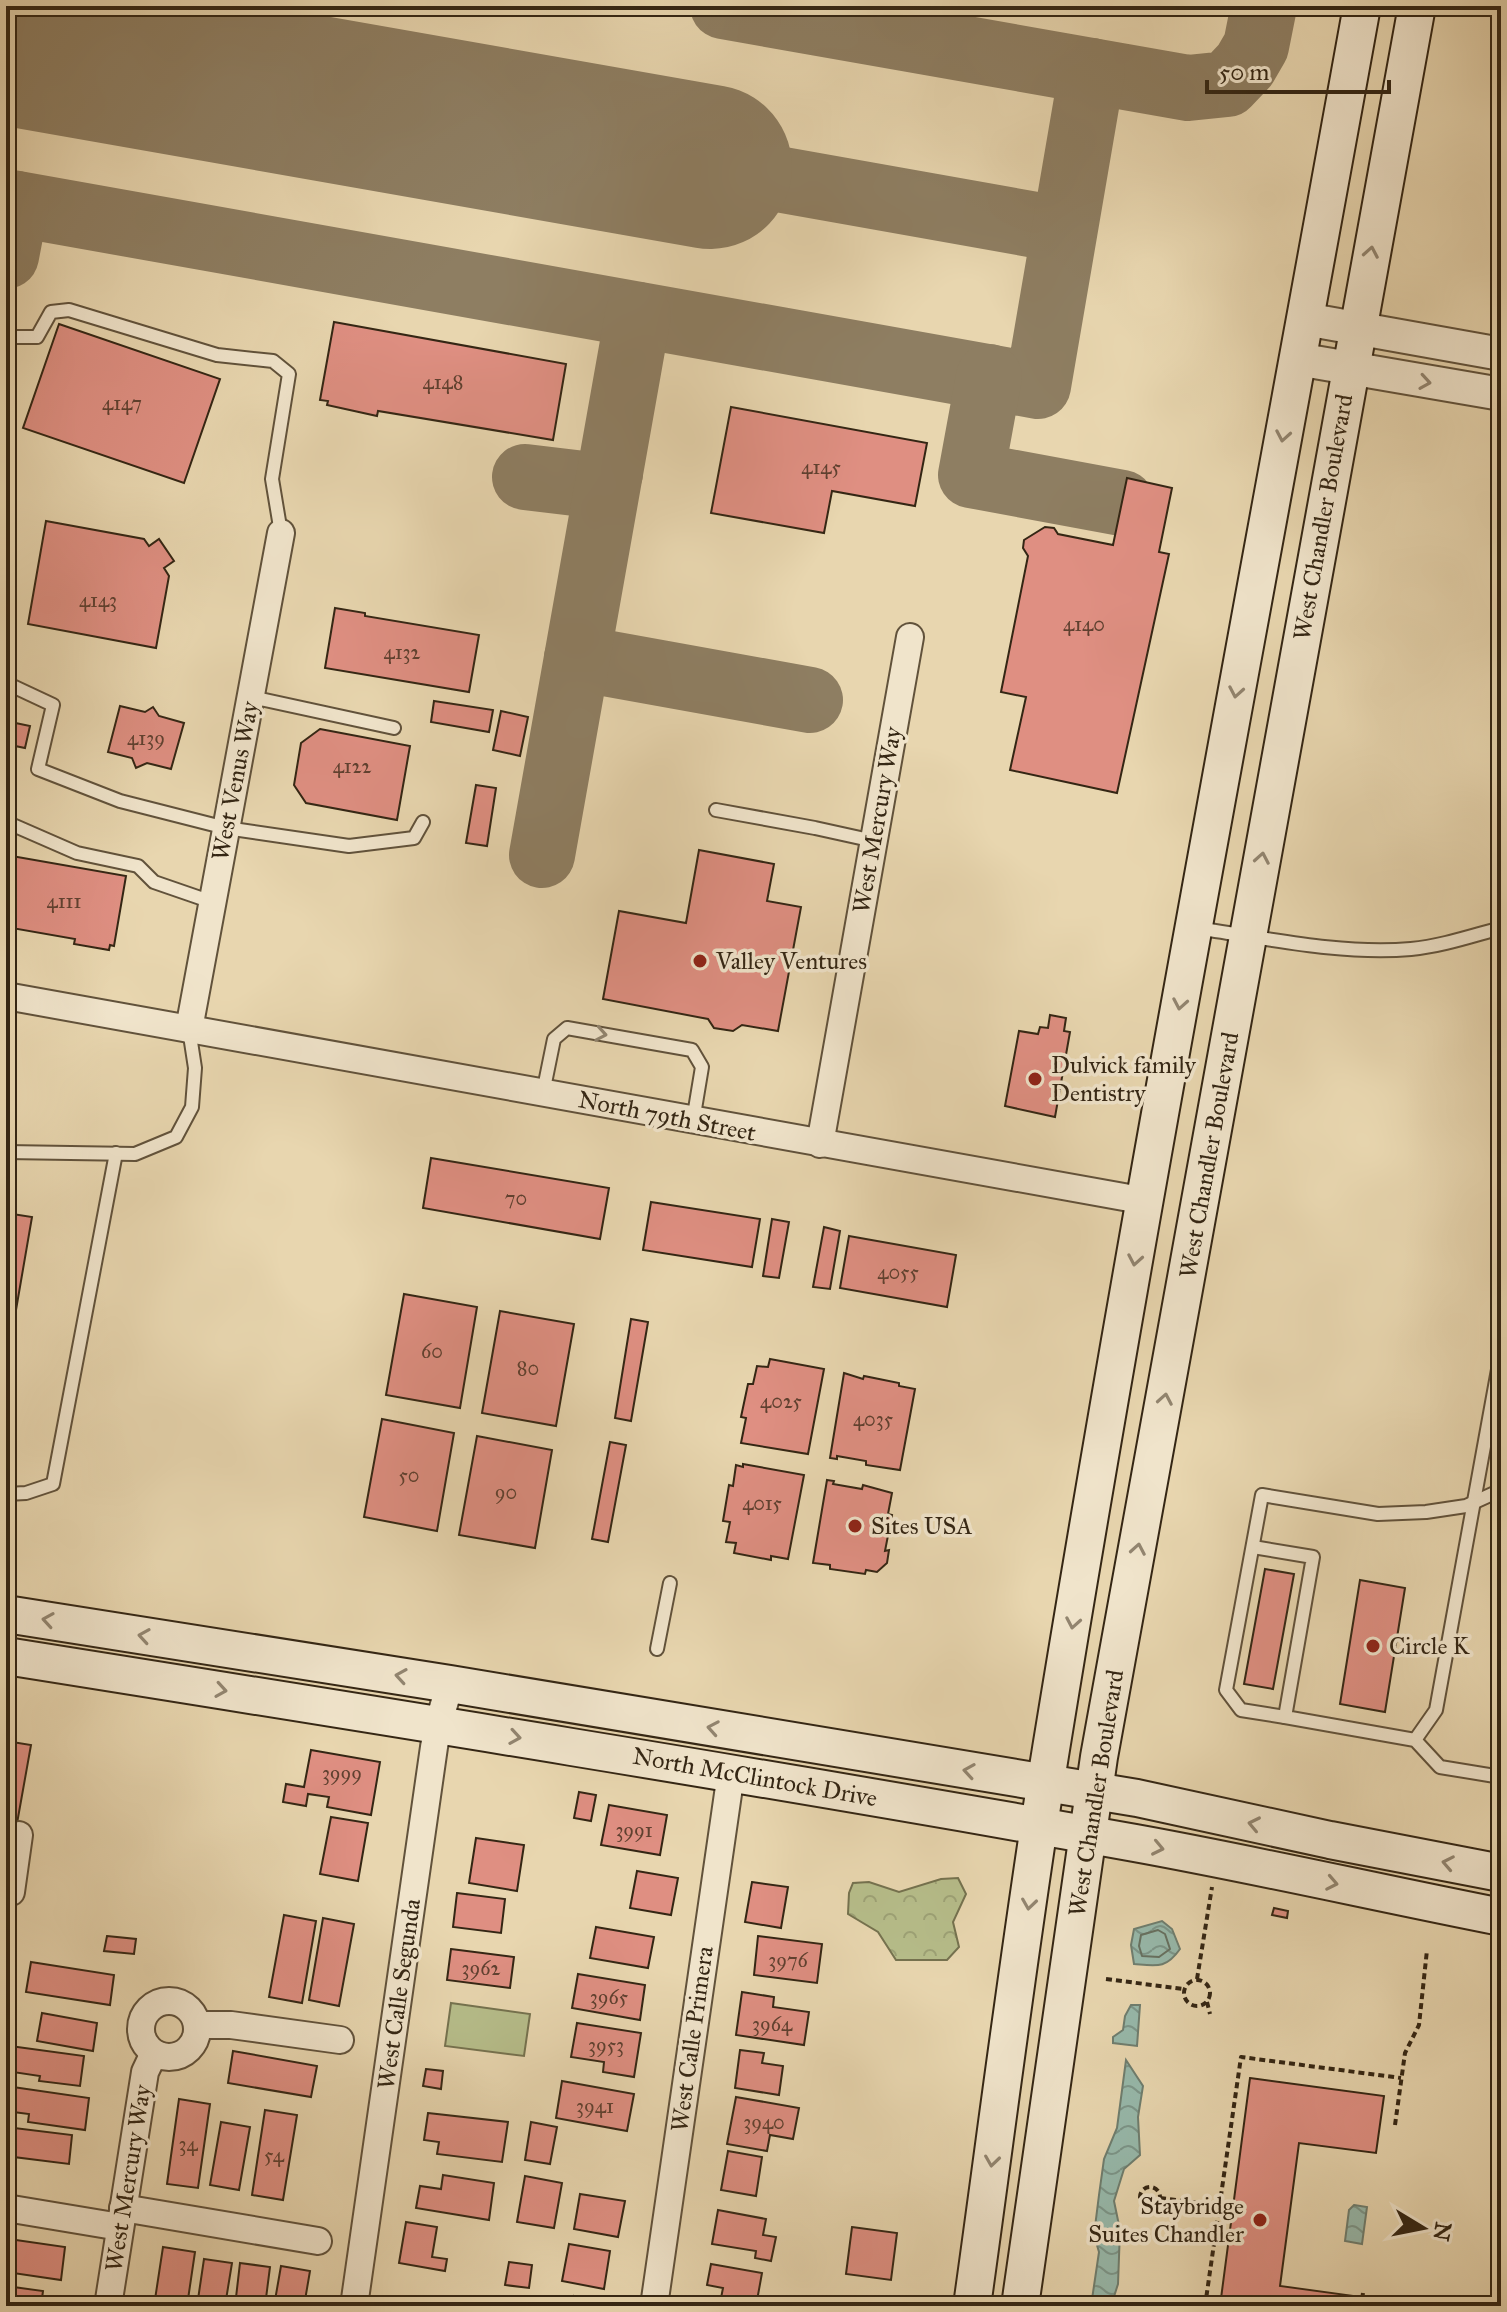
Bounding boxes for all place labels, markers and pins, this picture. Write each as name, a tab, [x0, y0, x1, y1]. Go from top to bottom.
place label: Valley Ventures	[715, 946, 867, 976]
marker: Valley Ventures	[691, 952, 709, 970]
place label: Dulvick family Dentistry	[1051, 1050, 1197, 1108]
marker: Dulvick family Dentistry	[1026, 1070, 1044, 1088]
place label: Sites USA	[871, 1511, 972, 1541]
marker: Sites USA	[846, 1517, 864, 1535]
place label: Circle K	[1389, 1631, 1471, 1661]
marker: Circle K	[1364, 1637, 1382, 1655]
place label: Staybridge Suites Chandler	[1088, 2191, 1244, 2249]
marker: Staybridge Suites Chandler	[1251, 2211, 1269, 2229]

